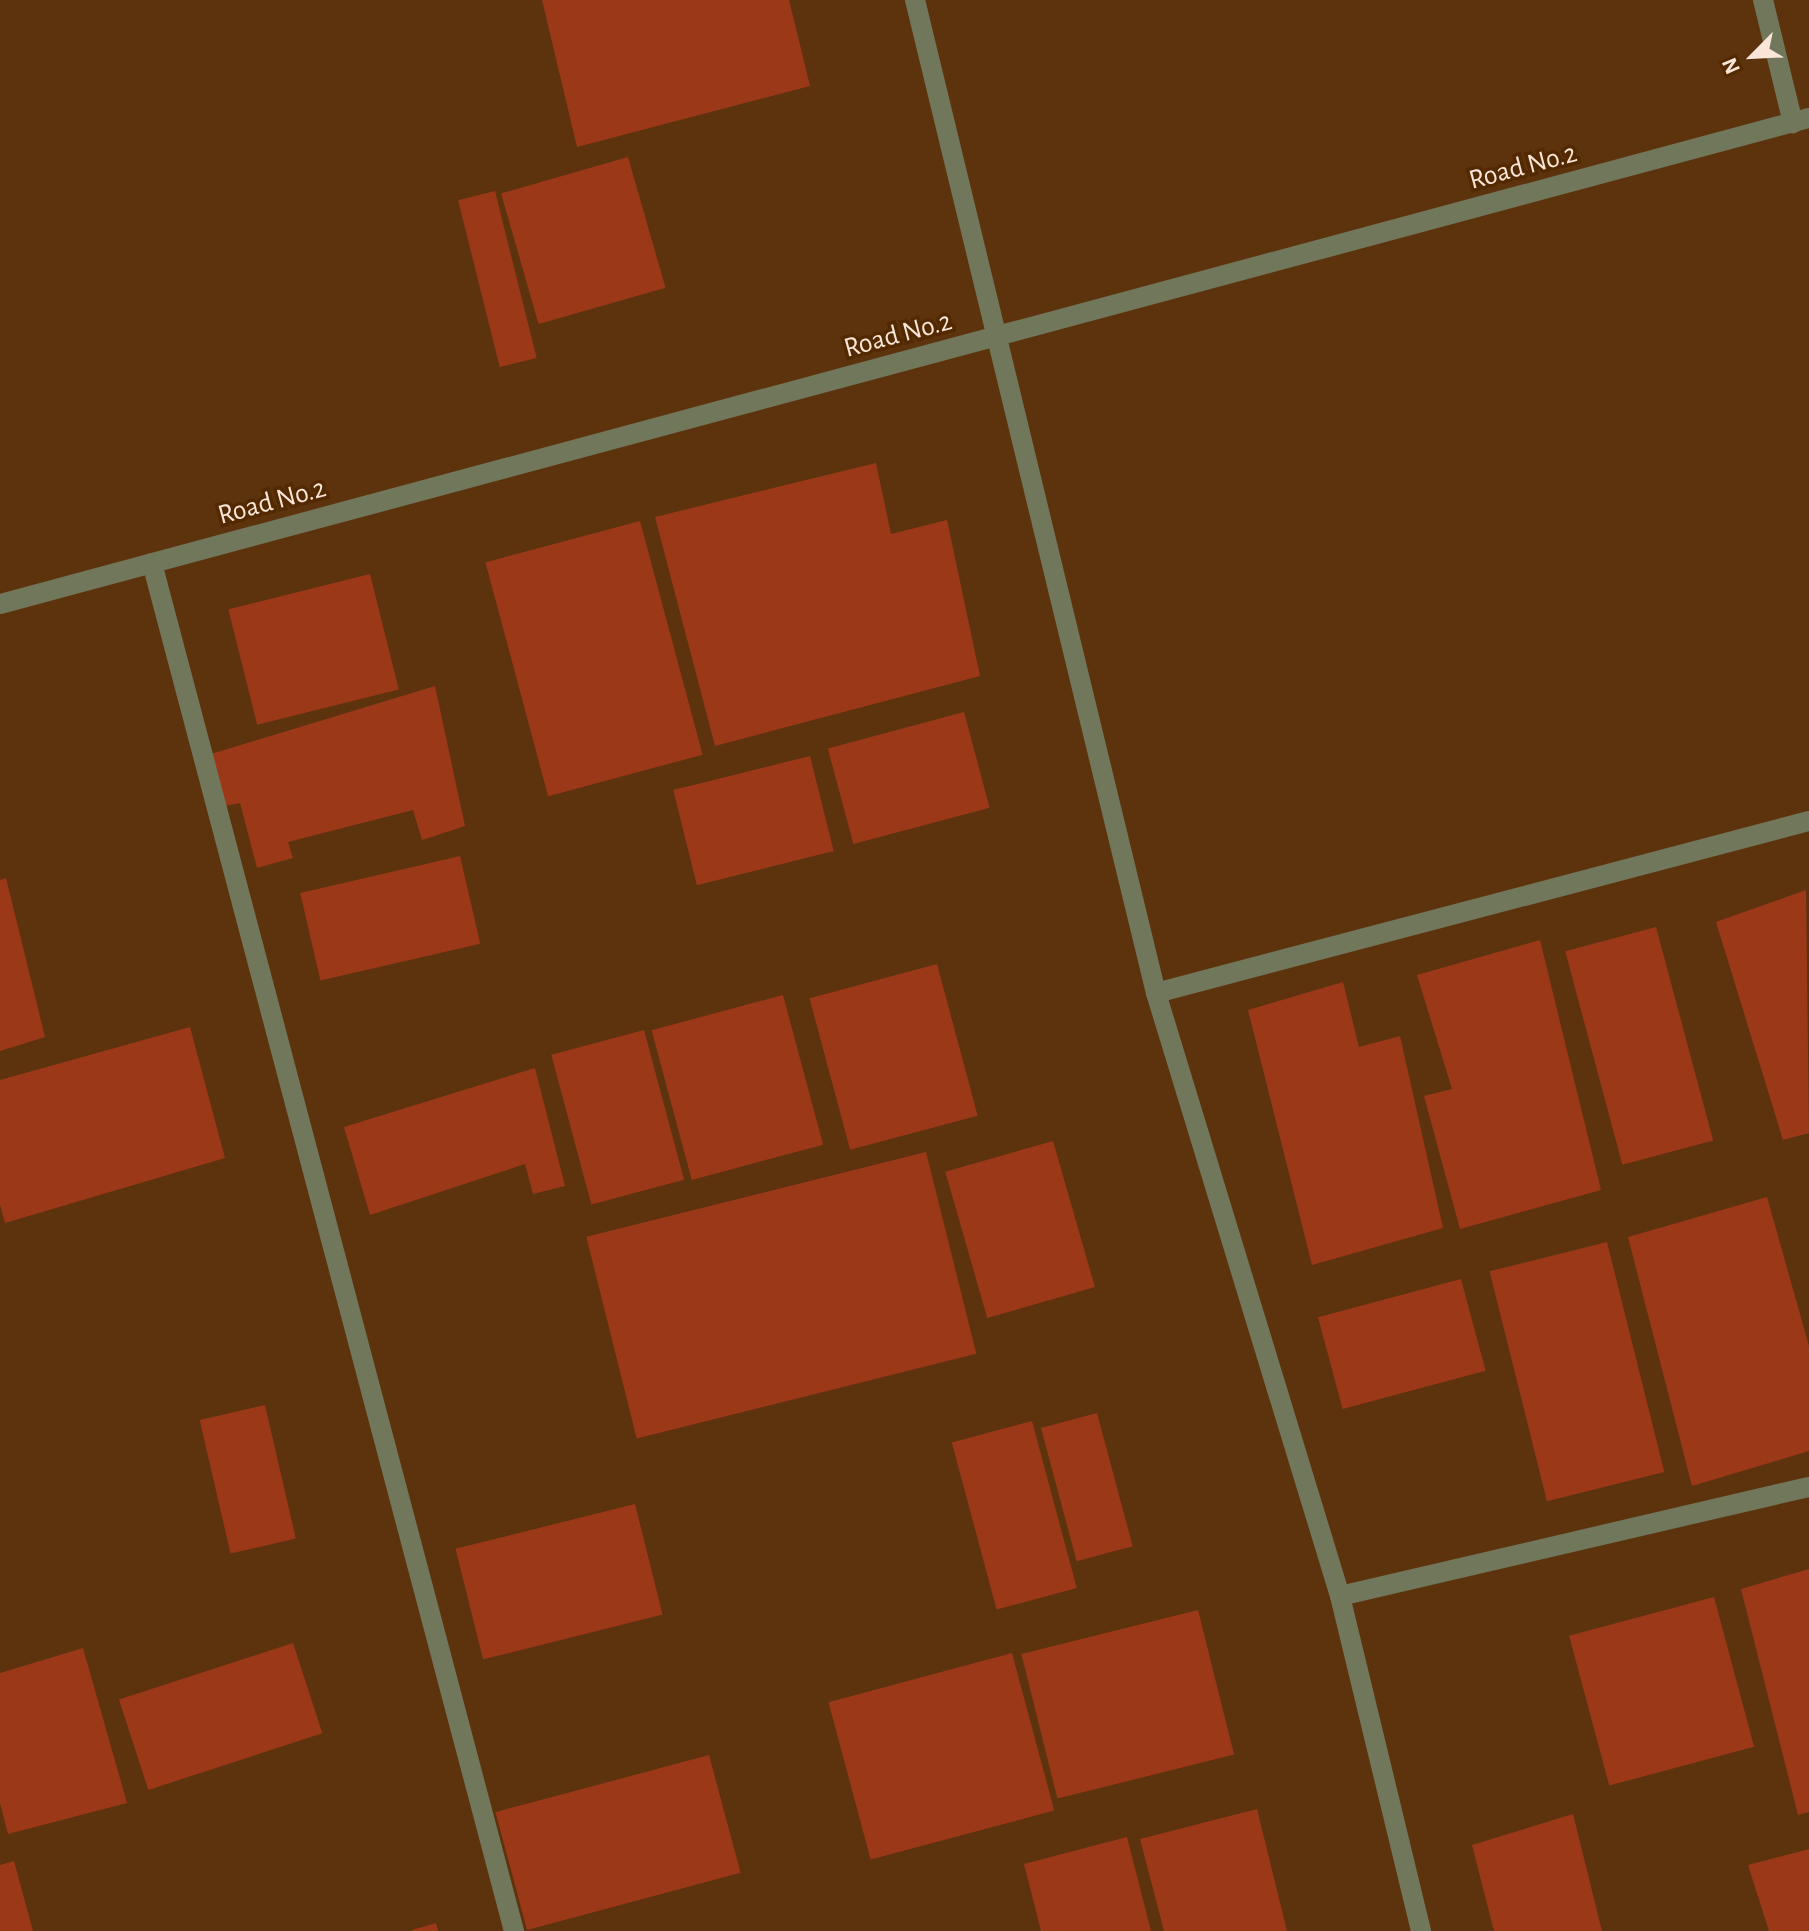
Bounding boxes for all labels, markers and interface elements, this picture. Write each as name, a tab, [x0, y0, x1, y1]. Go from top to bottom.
north arrow	[1713, 16, 1793, 96]
text: N	[1718, 54, 1744, 77]
street label: Road No.2	[1465, 136, 1581, 198]
street label: Road No.2	[840, 304, 956, 366]
street label: Road No.2	[214, 471, 330, 533]

